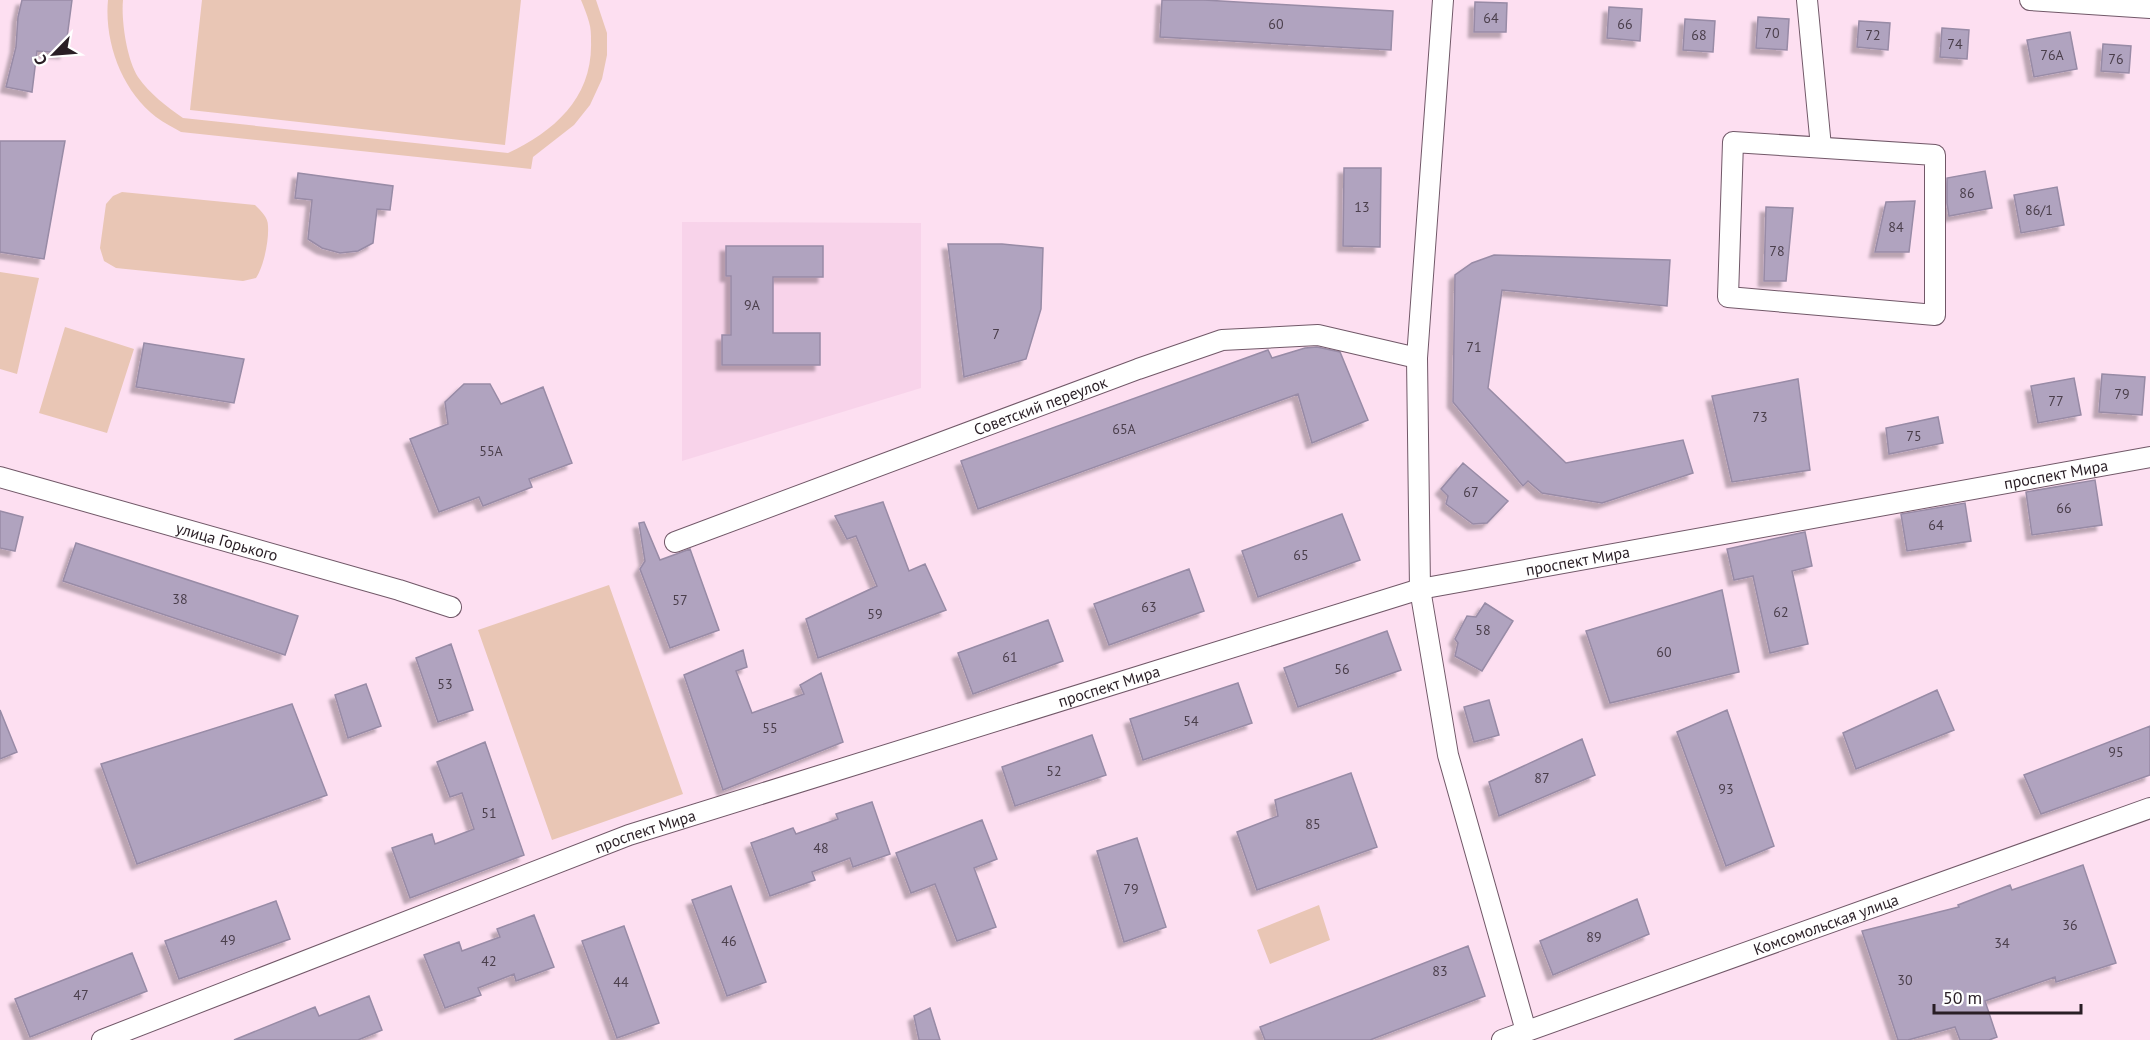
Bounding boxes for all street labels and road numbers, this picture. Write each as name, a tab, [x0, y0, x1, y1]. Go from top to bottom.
street label: Советский переулок	[971, 371, 1110, 440]
street label: проспект Мира	[2002, 455, 2110, 493]
street label: улица Горького	[174, 517, 280, 565]
street label: проспект Мира	[1524, 541, 1631, 580]
street label: проспект Мира	[1056, 661, 1162, 711]
street label: проспект Мира	[592, 805, 698, 857]
street label: Комсомольская улица	[1751, 889, 1901, 959]

